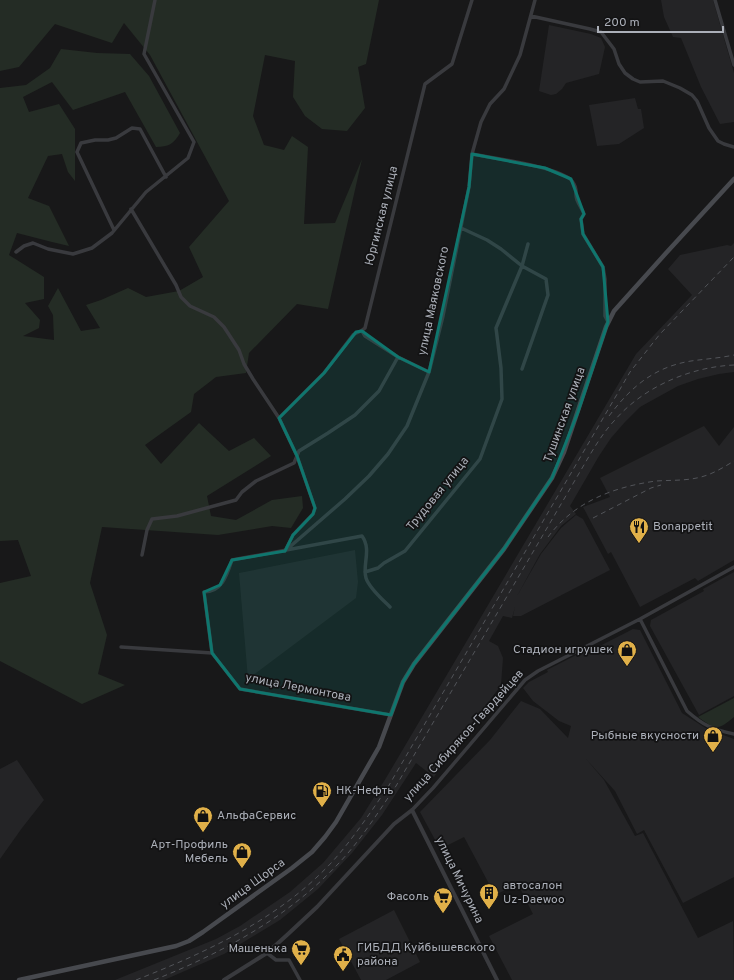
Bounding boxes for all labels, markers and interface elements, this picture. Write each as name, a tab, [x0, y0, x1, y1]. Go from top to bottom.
scale bar	[598, 8, 723, 34]
text: 200 m	[604, 15, 640, 31]
street label: Юргинская улица	[362, 164, 402, 268]
street label: улица Маяковского	[415, 245, 453, 357]
street label: Тушинская улица	[540, 365, 590, 465]
street label: Трудовая улица	[403, 454, 473, 534]
restaurant icon: Bonappetit	[628, 516, 650, 544]
place label: Bonappetit	[653, 519, 713, 535]
shop icon: Стадион игрушек	[616, 639, 638, 667]
place label: Стадион игрушек	[513, 642, 613, 658]
street label: улица Сибиряков-Гвардейцев	[400, 666, 528, 806]
street label: улица Лермонтова	[244, 670, 352, 706]
shop icon: Рыбные вкусности	[702, 725, 724, 753]
place label: Рыбные вкусности	[591, 728, 699, 744]
fuel station icon: НК-Нефть	[311, 780, 333, 808]
place label: НК-Нефть	[336, 783, 393, 799]
shop icon: АльфаСервис	[192, 805, 214, 833]
place label: АльфаСервис	[217, 808, 296, 824]
street label: улица Мичурина	[431, 834, 487, 926]
place label: Арт-Профиль Мебель	[150, 837, 228, 867]
shop icon: Арт-Профиль Мебель	[231, 841, 253, 869]
street label: улица Щорса	[217, 855, 289, 913]
place label: автосалон Uz-Daewoo	[503, 878, 565, 908]
building icon: автосалон Uz-Daewoo	[478, 882, 500, 910]
supermarket icon: Фасоль	[432, 886, 454, 914]
place label: Фасоль	[387, 889, 429, 905]
supermarket icon: Машенька	[290, 938, 312, 966]
place label: ГИБДД Куйбышевского района	[357, 940, 495, 970]
place label: Машенька	[228, 941, 287, 957]
public building icon: ГИБДД Куйбышевского района	[332, 944, 354, 972]

